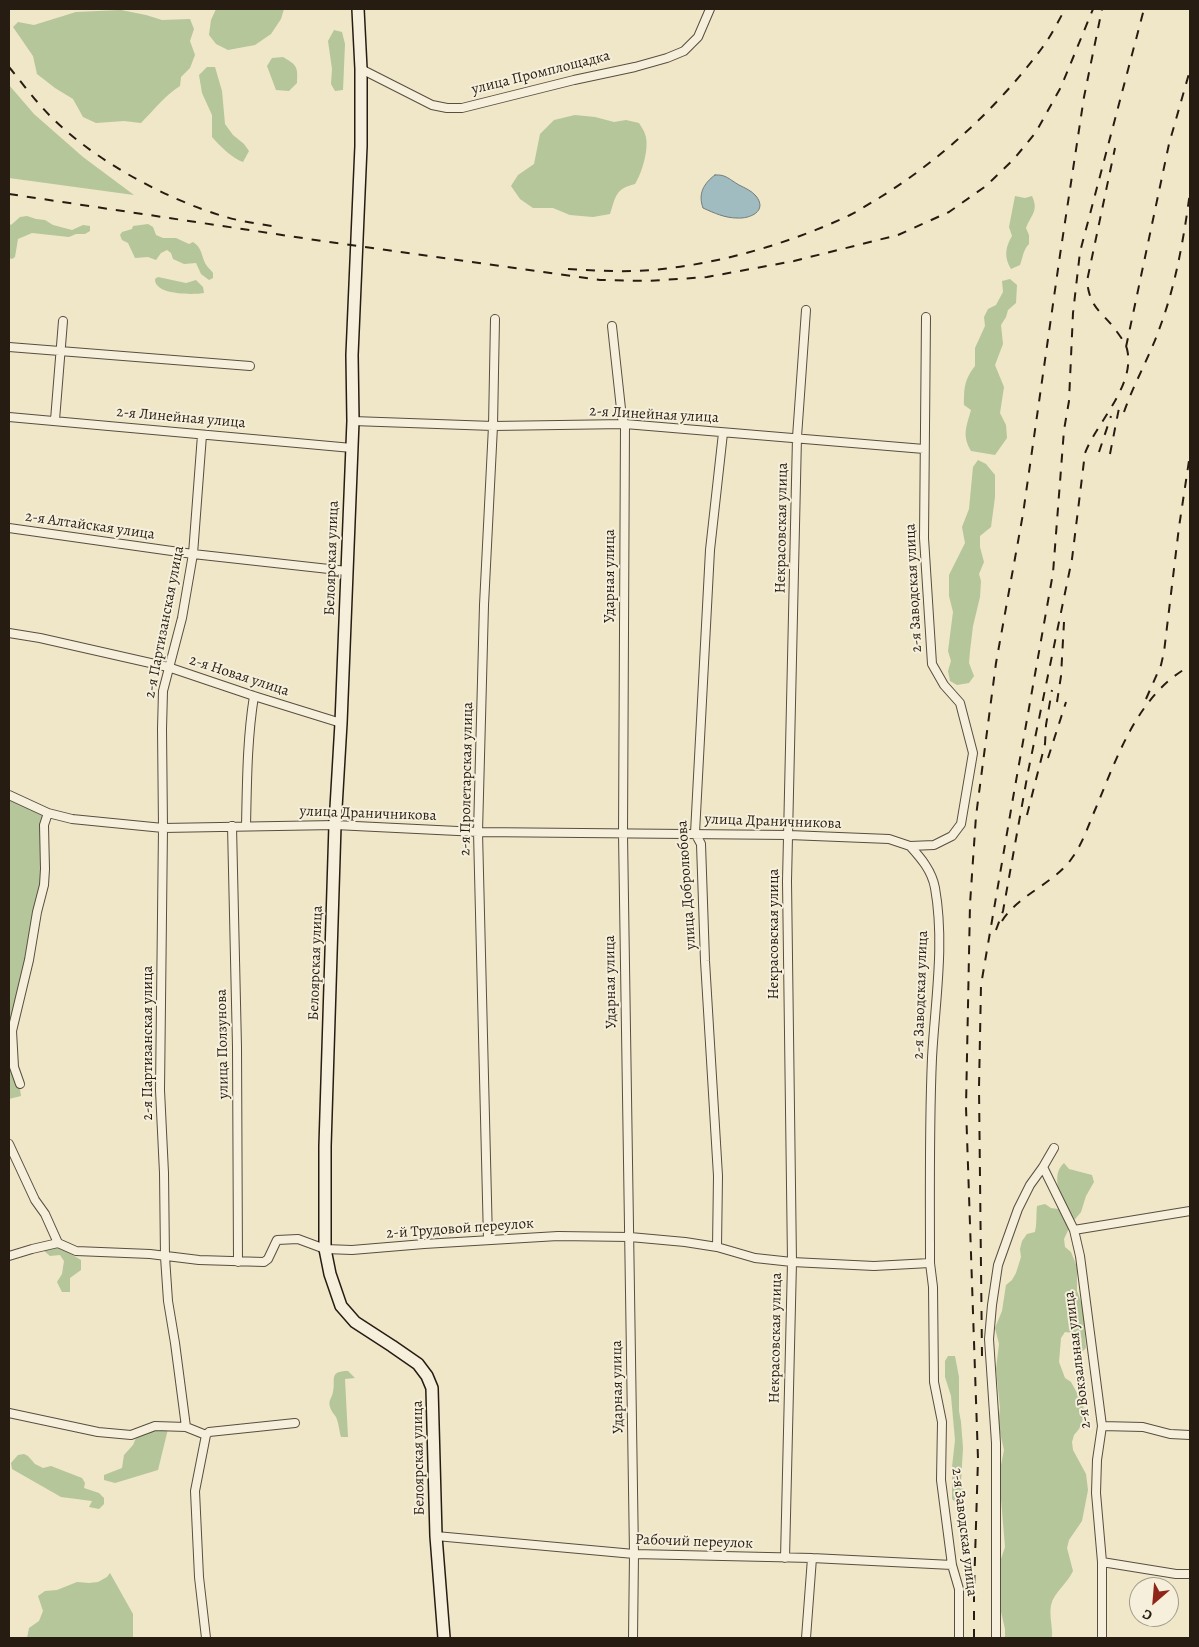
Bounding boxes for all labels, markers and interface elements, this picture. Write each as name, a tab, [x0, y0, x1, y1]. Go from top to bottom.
street label: улица Промплощадка	[470, 47, 612, 99]
street label: 2-я Линейная улица	[116, 403, 246, 433]
street label: 2-я Линейная улица	[589, 403, 719, 427]
street label: Некрасовская улица	[772, 462, 792, 594]
street label: Белоярская улица	[321, 500, 343, 616]
street label: 2-я Алтайская улица	[24, 508, 156, 544]
street label: 2-я Заводская улица	[902, 523, 926, 653]
street label: Ударная улица	[601, 529, 619, 623]
street label: 2-я Партизанская улица	[141, 544, 189, 700]
street label: 2-я Новая улица	[187, 651, 291, 701]
street label: 2-я Пролетарская улица	[457, 702, 477, 856]
street label: улица Драничникова	[299, 803, 437, 825]
street label: улица Драничникова	[704, 811, 842, 833]
street label: улица Добролюбова	[673, 820, 701, 950]
street label: Некрасовская улица	[765, 869, 783, 999]
street label: Белоярская улица	[305, 905, 327, 1021]
street label: 2-я Заводская улица	[910, 930, 932, 1060]
street label: Ударная улица	[601, 935, 621, 1029]
street label: 2-я Партизанская улица	[139, 966, 157, 1120]
street label: улица Ползунова	[213, 989, 233, 1099]
street label: 2-й Трудовой переулок	[386, 1215, 534, 1243]
street label: Некрасовская улица	[766, 1272, 786, 1404]
street label: 2-я Вокзальная улица	[1061, 1290, 1095, 1430]
street label: Ударная улица	[608, 1340, 628, 1434]
street label: Белоярская улица	[409, 1400, 429, 1516]
street label: 2-я Заводская улица	[947, 1467, 981, 1597]
street label: Рабочий переулок	[635, 1531, 753, 1553]
north arrow	[1129, 1577, 1179, 1627]
text: С	[1139, 1604, 1156, 1625]

